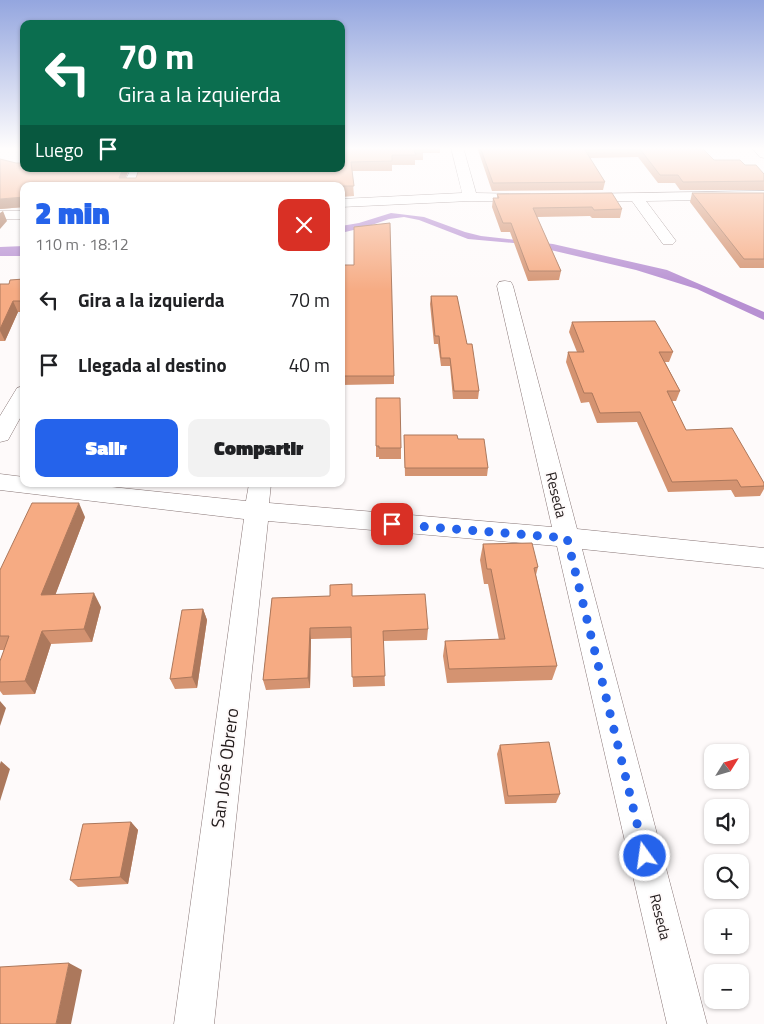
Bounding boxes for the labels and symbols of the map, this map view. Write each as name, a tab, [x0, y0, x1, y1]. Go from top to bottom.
street label: Reseda	[540, 469, 573, 521]
pin	[371, 503, 413, 545]
street label: San José Obrero	[204, 707, 245, 829]
north arrow	[704, 744, 749, 789]
position arrow	[618, 829, 670, 881]
street label: Reseda	[644, 891, 677, 943]

